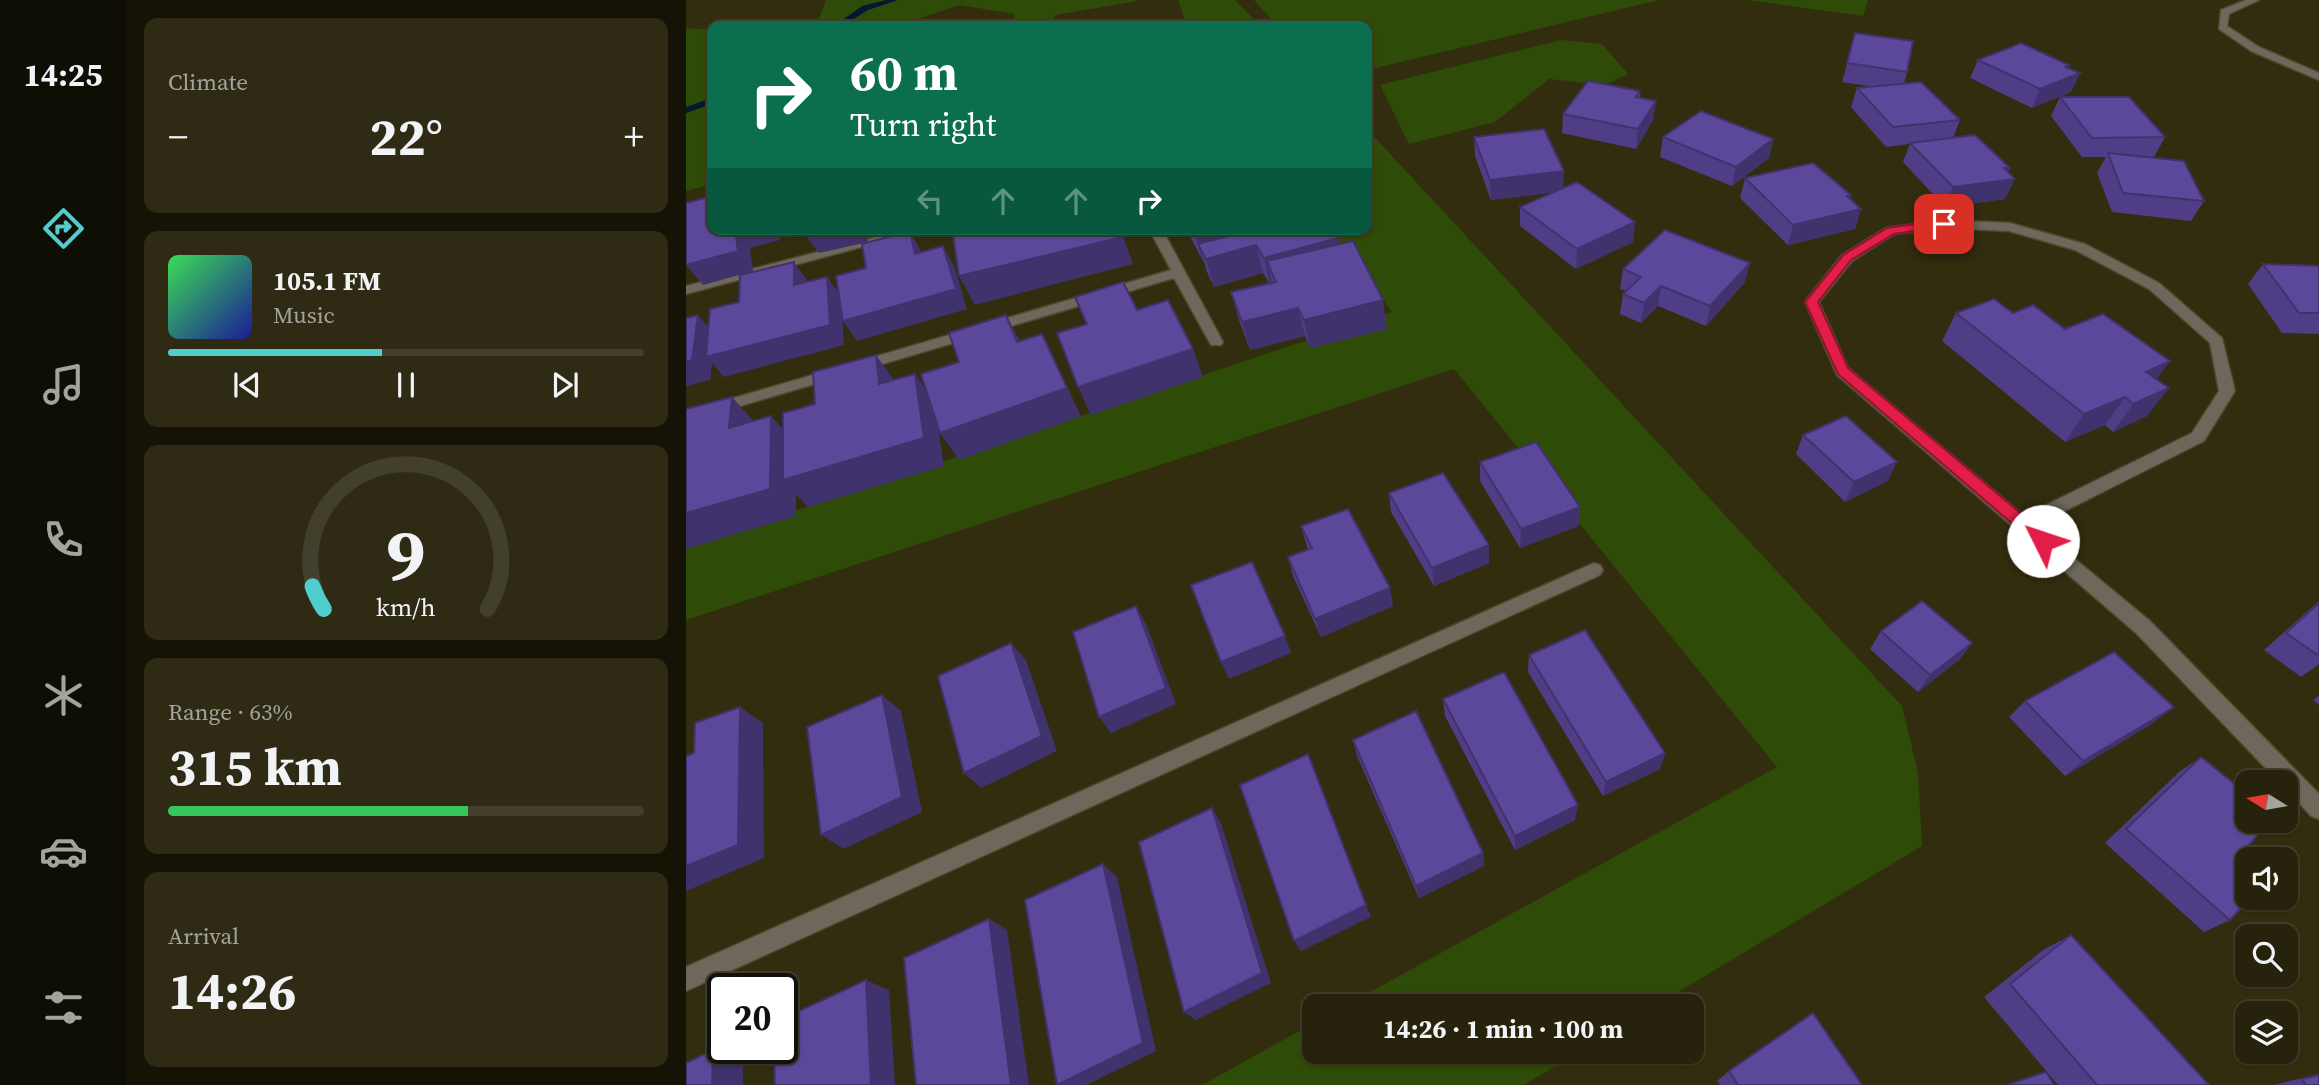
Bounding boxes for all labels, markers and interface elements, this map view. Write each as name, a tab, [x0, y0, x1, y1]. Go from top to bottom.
text: 60 m	[850, 39, 958, 106]
icon: right	[735, 49, 826, 140]
text: 14:25	[24, 53, 102, 97]
text: Climate	[168, 66, 248, 98]
text: 22°	[369, 101, 443, 172]
text: Turn right	[850, 103, 996, 147]
text: −	[168, 111, 188, 163]
text: +	[624, 111, 644, 163]
icon: left	[911, 182, 949, 220]
icon: ahead	[984, 182, 1022, 220]
icon: ahead	[1057, 182, 1095, 220]
icon: right	[1130, 182, 1168, 220]
pin	[1914, 194, 1974, 254]
icon: directions	[39, 204, 88, 253]
icon: arrive	[1925, 205, 1963, 243]
text: 105.1 FM	[273, 263, 381, 299]
text: Music	[273, 299, 335, 331]
icon: music	[39, 360, 88, 409]
icon: previous	[228, 366, 266, 404]
icon: pause	[387, 366, 425, 404]
icon: next	[546, 366, 584, 404]
text: 9	[386, 504, 426, 603]
position arrow	[2006, 504, 2080, 578]
icon: phone	[39, 515, 88, 564]
text: km/h	[376, 589, 436, 623]
icon: climate	[39, 671, 88, 720]
text: Range · 63%	[168, 696, 293, 728]
text: 315 km	[168, 731, 342, 802]
north arrow	[2235, 770, 2298, 833]
map controls	[2235, 770, 2298, 1064]
icon: car	[39, 827, 88, 876]
button: sound	[2235, 847, 2298, 910]
text: Arrival	[168, 920, 239, 952]
button: search	[2235, 924, 2298, 987]
text: 14:26	[168, 955, 296, 1026]
speed limit sign: 20	[707, 973, 798, 1064]
icon: filters	[39, 983, 88, 1032]
button: layers	[2235, 1001, 2298, 1064]
text: 14:26 · 1 min · 100 m	[1383, 1011, 1623, 1047]

